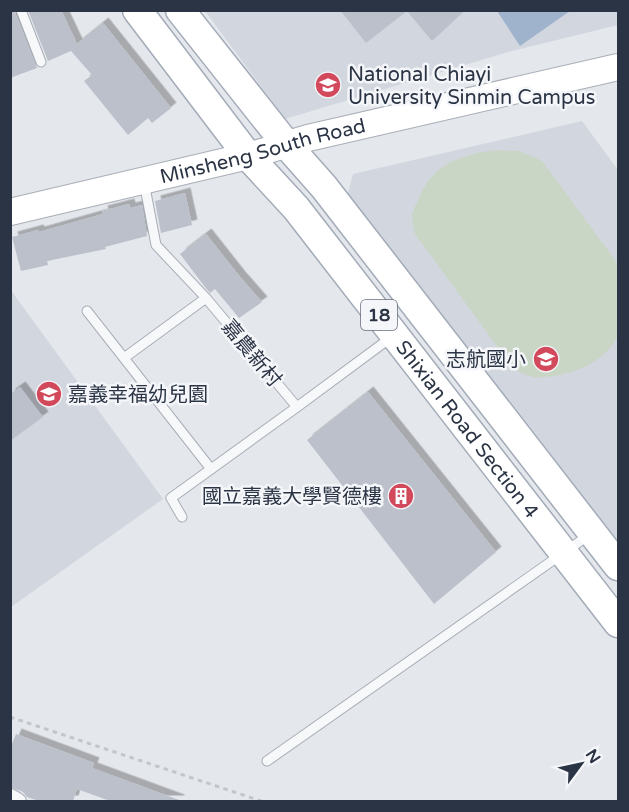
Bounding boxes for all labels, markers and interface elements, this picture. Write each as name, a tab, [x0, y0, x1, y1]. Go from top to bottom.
place label: National Chiayi University Sinmin Campus	[348, 63, 595, 110]
school or university icon: National Chiayi University Sinmin Campus	[313, 70, 343, 100]
street label: Minsheng South Road	[158, 114, 368, 189]
road number: 18	[361, 300, 397, 330]
street label: 嘉農新村	[216, 315, 286, 392]
street label: Shixian Road Section 4	[390, 336, 543, 523]
school or university icon: 志航國小	[531, 344, 561, 374]
place label: 志航國小	[446, 348, 526, 372]
school or university icon: 嘉義幸福幼兒園	[34, 379, 64, 409]
place label: 嘉義幸福幼兒園	[68, 383, 208, 407]
building icon: 國立嘉義大學賢德樓	[386, 481, 416, 511]
place label: 國立嘉義大學賢德樓	[202, 485, 382, 509]
north arrow	[551, 734, 611, 794]
text: N	[581, 746, 605, 767]

